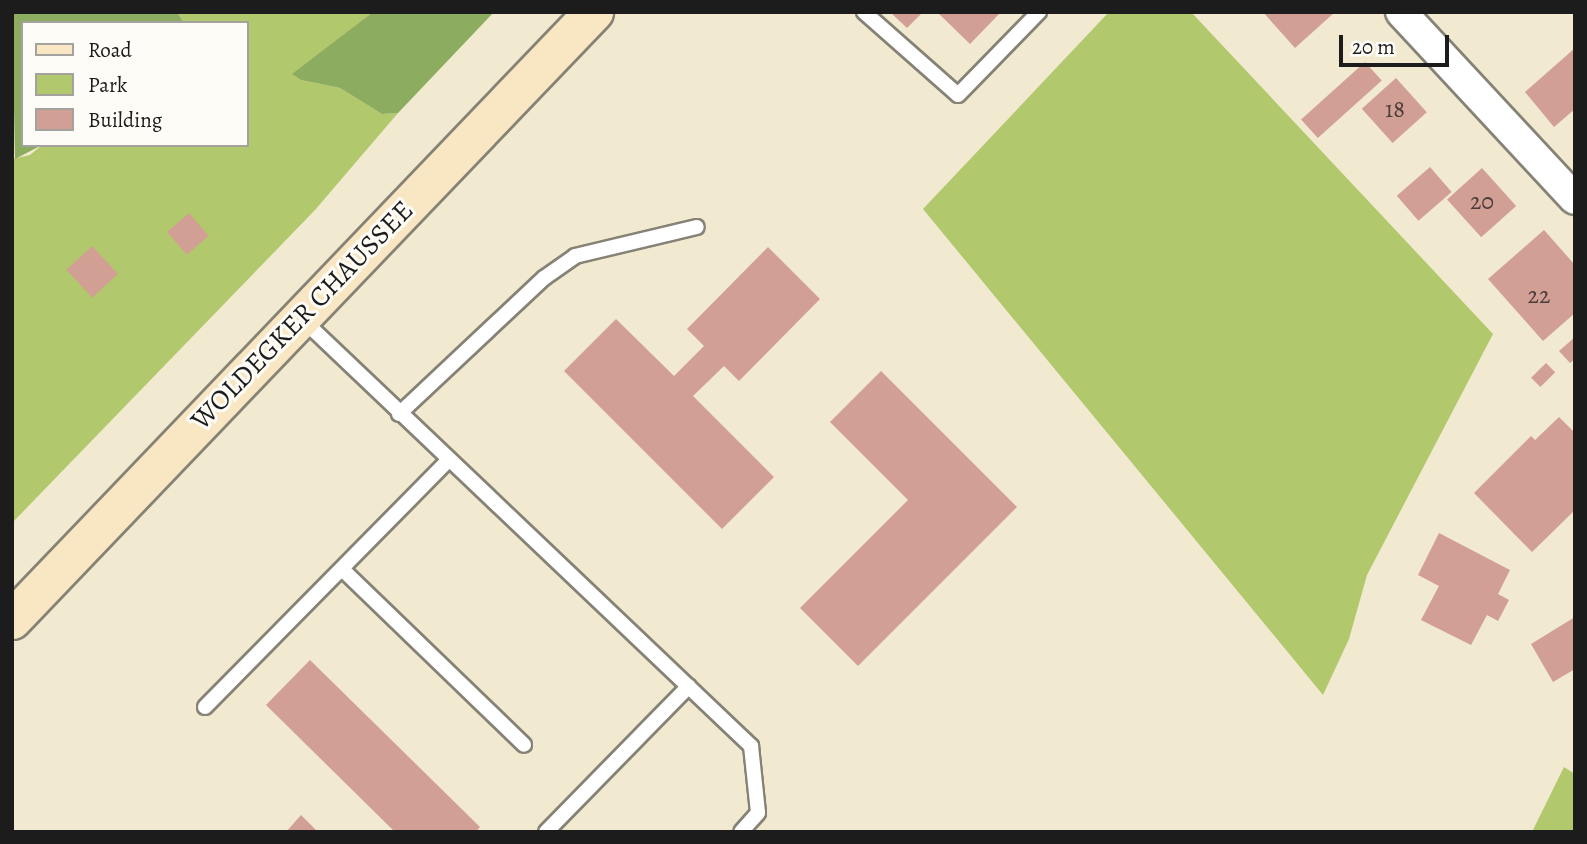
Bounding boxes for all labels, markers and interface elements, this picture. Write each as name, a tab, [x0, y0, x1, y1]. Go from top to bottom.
legend	[21, 21, 248, 147]
scale bar	[1342, 21, 1452, 65]
text: 20 m	[1352, 33, 1395, 61]
text: Road	[88, 36, 132, 64]
text: Park	[88, 71, 127, 99]
house number: 18	[1385, 96, 1405, 124]
text: Building	[88, 106, 162, 134]
house number: 20	[1470, 188, 1494, 216]
street label: WOLDEGKER CHAUSSEE	[184, 193, 420, 437]
house number: 22	[1528, 282, 1550, 310]

